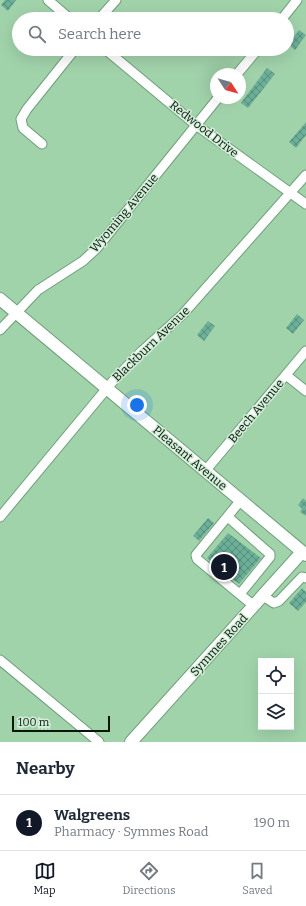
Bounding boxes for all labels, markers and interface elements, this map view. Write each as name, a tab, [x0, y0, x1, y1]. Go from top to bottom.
search box	[12, 12, 294, 56]
icon: search	[26, 23, 48, 45]
text: Search here	[58, 25, 141, 43]
north arrow	[210, 68, 246, 104]
street label: Redwood Drive	[167, 98, 241, 160]
street label: Wyoming Avenue	[87, 171, 161, 255]
street label: Blackburn Avenue	[110, 304, 192, 384]
street label: Beech Avenue	[225, 376, 287, 446]
your location	[127, 395, 147, 415]
street label: Pleasant Avenue	[150, 423, 230, 493]
pin: 1	[211, 552, 237, 582]
street label: Symmes Road	[187, 611, 251, 679]
map controls	[258, 658, 294, 730]
button: locate	[258, 658, 294, 694]
button: layers	[258, 694, 294, 730]
scale bar	[12, 714, 110, 733]
text: 100 m	[18, 716, 49, 729]
text: Nearby	[16, 758, 75, 779]
text: Walgreens	[54, 806, 130, 824]
text: 1	[26, 815, 32, 830]
text: 190 m	[254, 815, 290, 830]
text: Pharmacy · Symmes Road	[54, 824, 209, 839]
tab: Map	[33, 860, 56, 897]
tab: Directions	[123, 860, 175, 897]
tab: Saved	[242, 860, 273, 897]

